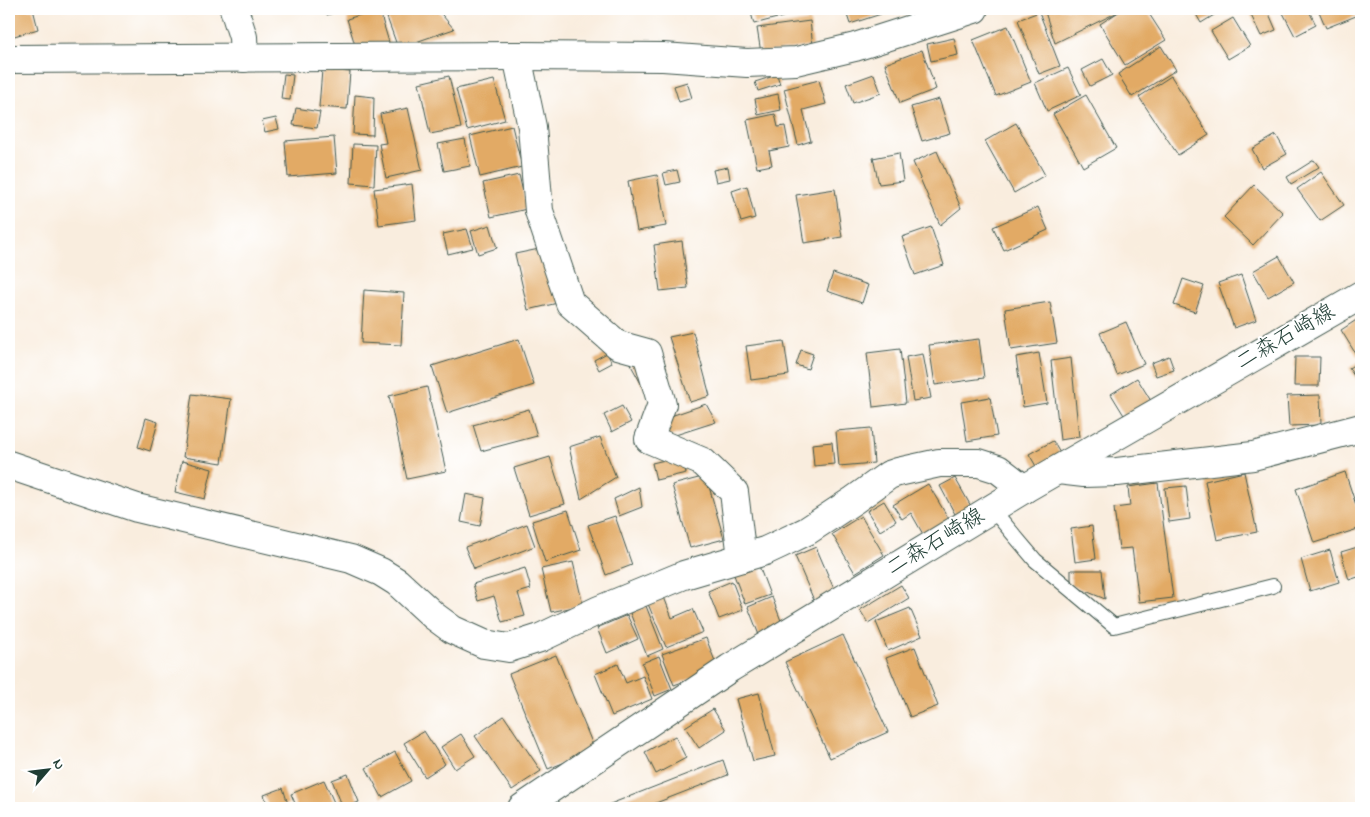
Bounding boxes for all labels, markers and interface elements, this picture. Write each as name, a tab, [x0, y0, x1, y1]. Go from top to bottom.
street label: 二森石崎線	[1230, 297, 1342, 379]
street label: 二森石崎線	[881, 501, 991, 585]
north arrow	[22, 744, 72, 794]
text: N	[47, 755, 70, 774]

